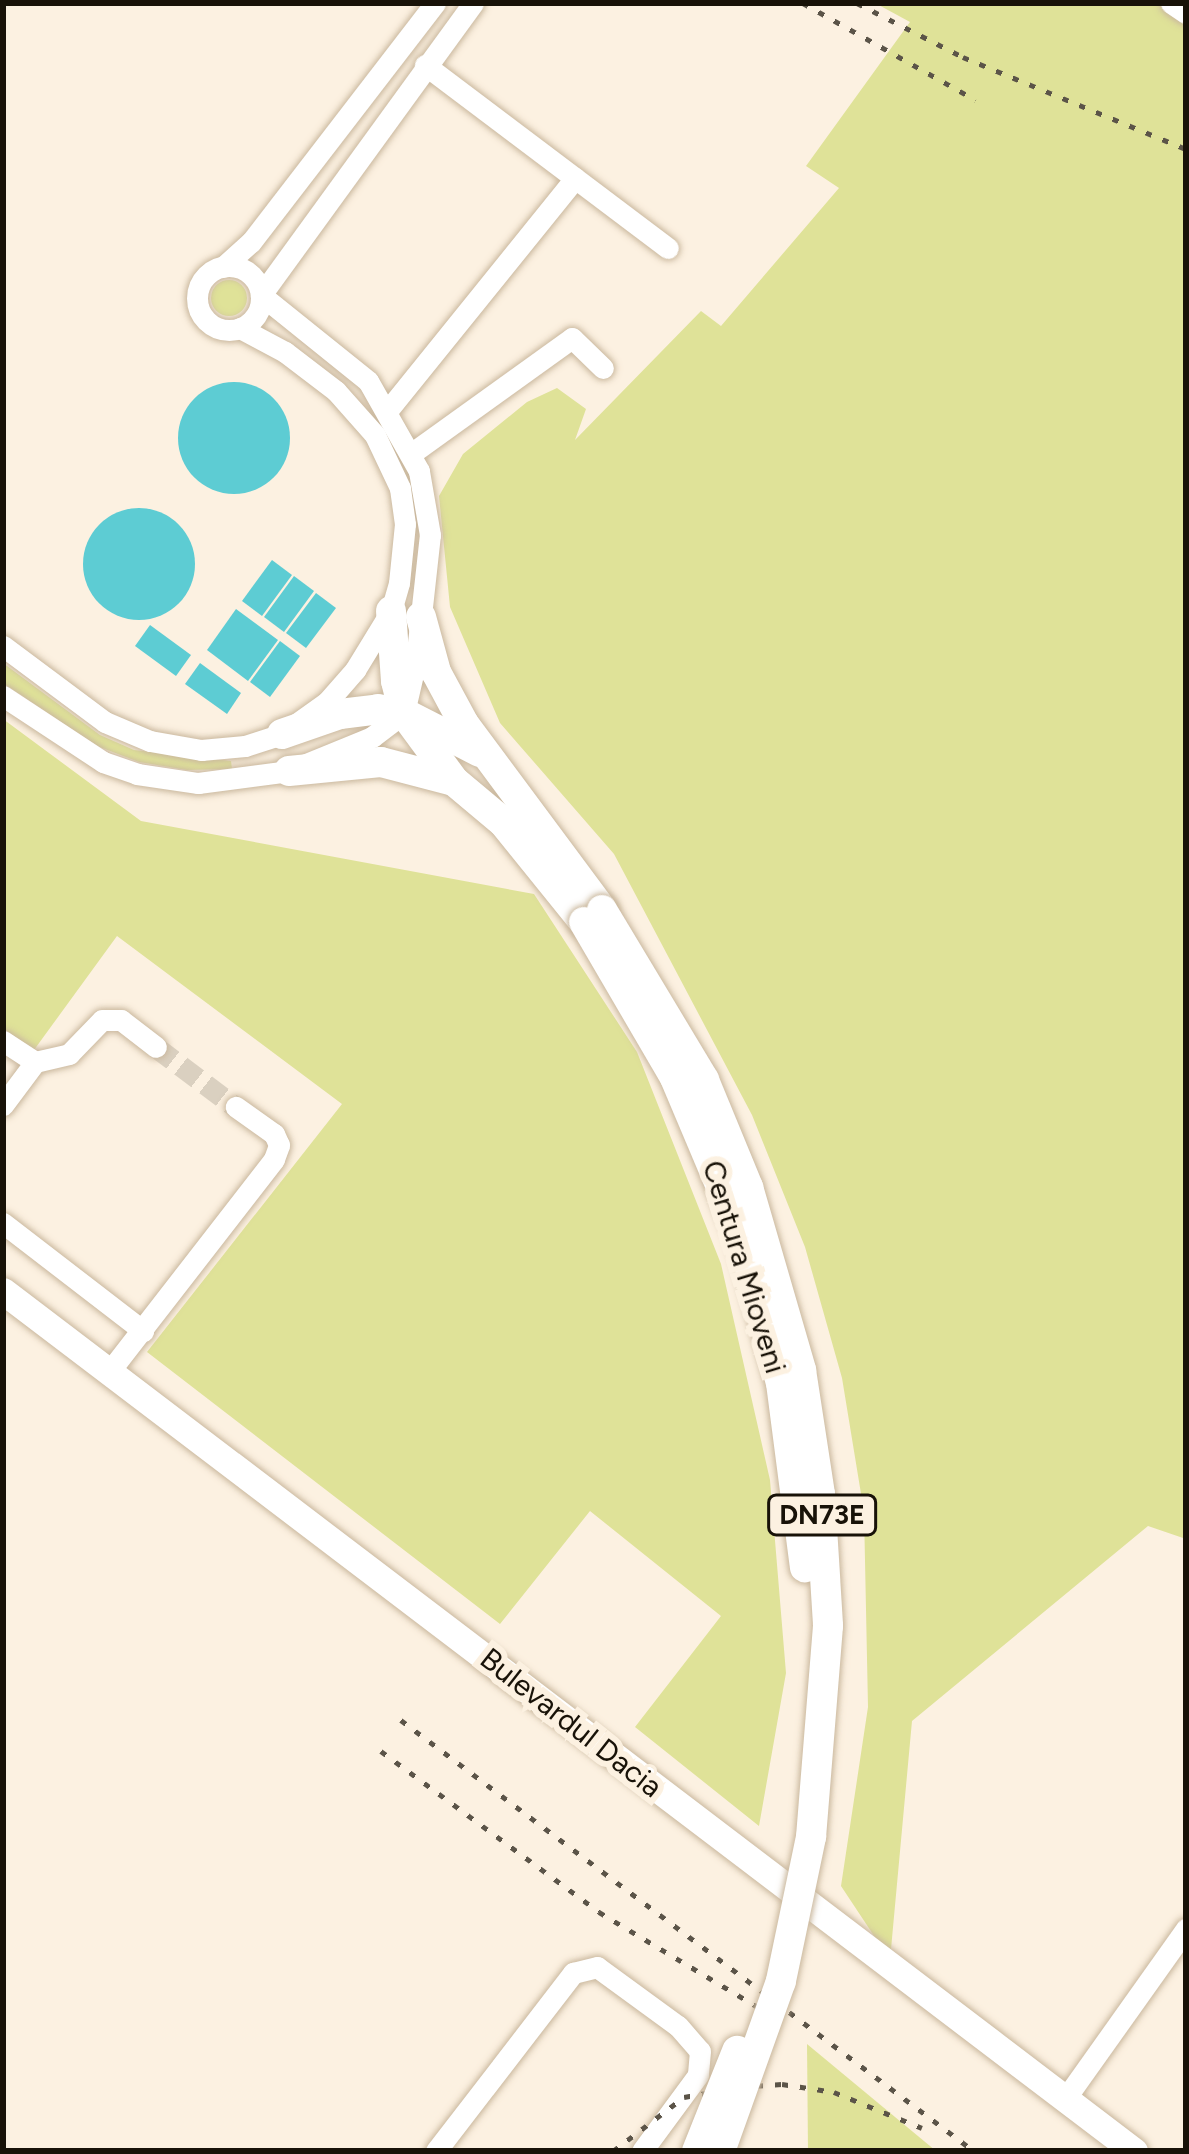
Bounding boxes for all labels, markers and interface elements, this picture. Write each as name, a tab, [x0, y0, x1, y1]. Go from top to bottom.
street label: Centura Mioveni	[695, 1156, 793, 1378]
road number: DN73E	[765, 1494, 879, 1536]
street label: Bulevardul Dacia	[473, 1641, 669, 1805]

